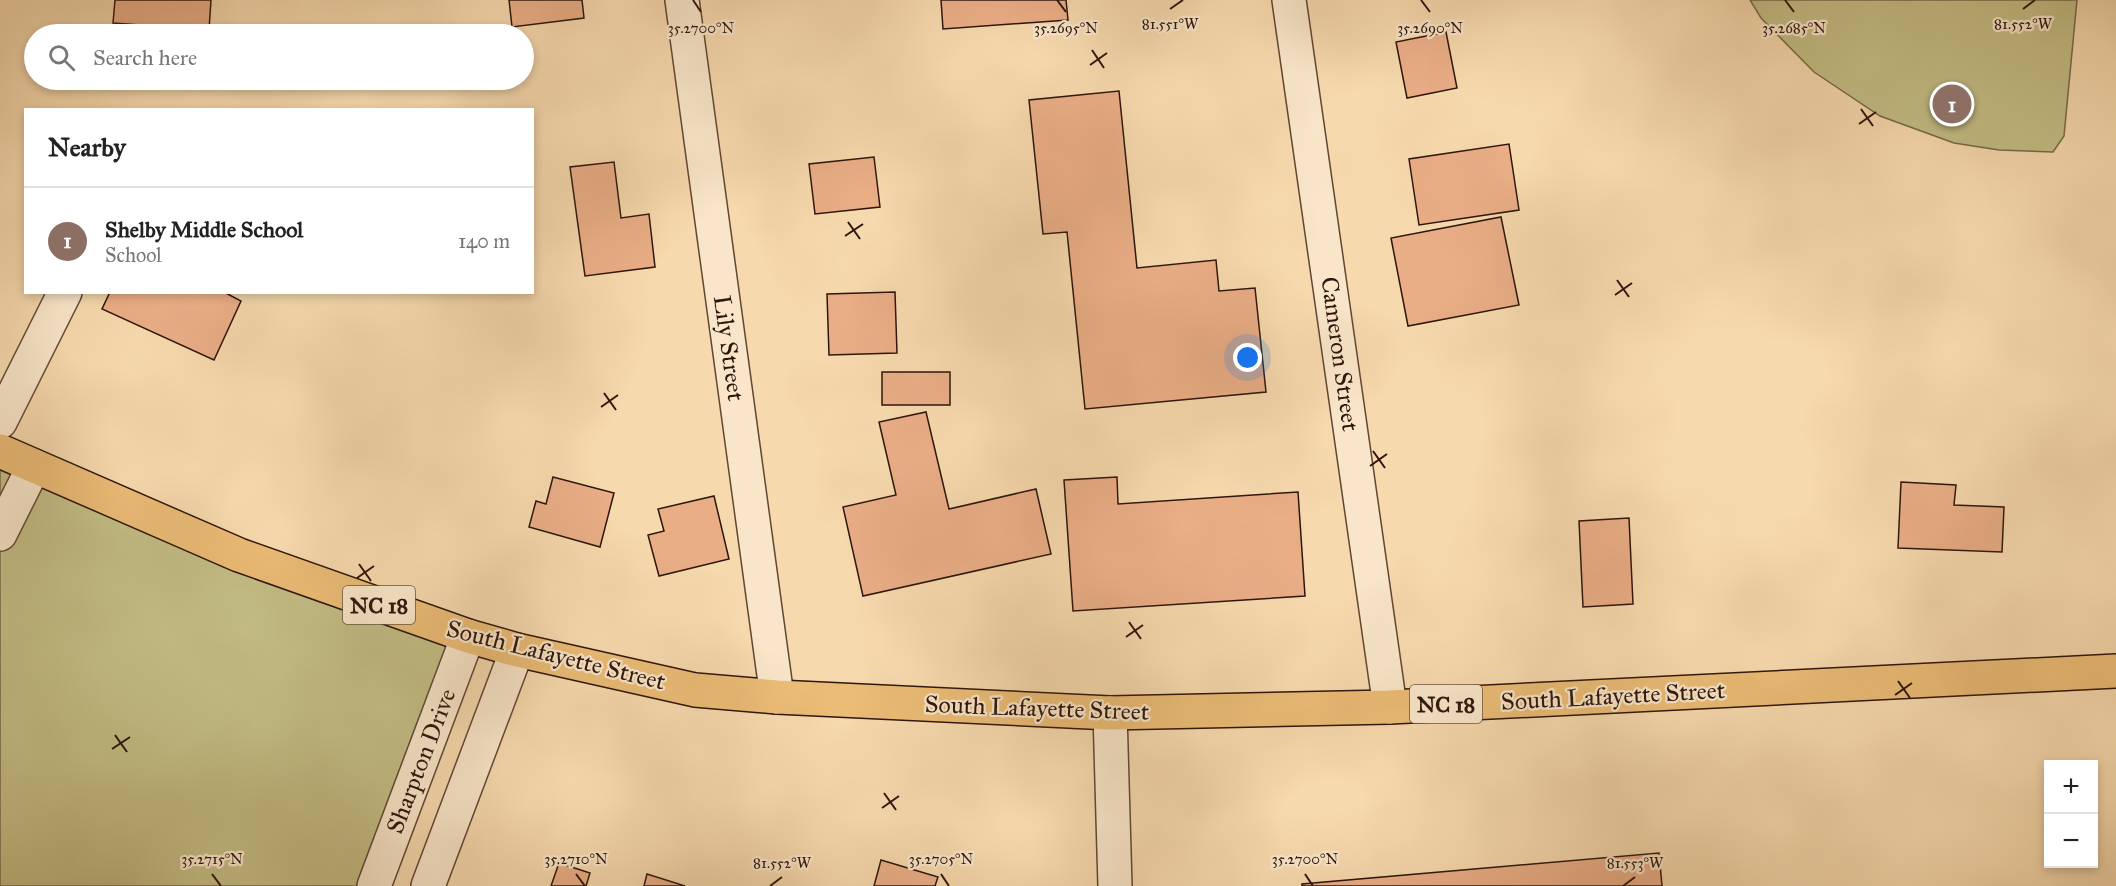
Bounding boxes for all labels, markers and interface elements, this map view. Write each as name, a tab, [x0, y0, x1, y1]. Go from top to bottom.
text: 81.551°W	[1142, 15, 1199, 33]
text: 81.552°W	[1994, 15, 2053, 33]
text: 35.2700°N	[668, 19, 734, 37]
text: 35.2695°N	[1034, 19, 1098, 37]
text: 35.2690°N	[1397, 19, 1463, 37]
text: 35.2685°N	[1762, 19, 1826, 37]
search box	[24, 24, 534, 90]
icon: search	[45, 41, 78, 74]
text: Search here	[93, 44, 197, 71]
pin: 1	[1932, 82, 1972, 126]
text: Nearby	[48, 131, 126, 163]
text: Shelby Middle School	[105, 216, 303, 243]
text: 1	[64, 229, 71, 253]
text: 140 m	[458, 229, 510, 253]
text: School	[105, 243, 162, 267]
street label: Cameron Street	[1314, 275, 1366, 434]
street label: Lily Street	[707, 293, 751, 403]
your location	[1233, 343, 1262, 372]
road number: NC 18	[343, 586, 415, 624]
street label: South Lafayette Street	[443, 613, 669, 697]
street label: South Lafayette Street	[1500, 675, 1726, 717]
street label: Sharpton Drive	[380, 684, 462, 838]
road number: NC 18	[1410, 685, 1482, 723]
street label: South Lafayette Street	[924, 689, 1150, 727]
map controls	[2044, 760, 2098, 868]
button: +	[2044, 760, 2098, 814]
button: −	[2044, 814, 2098, 868]
text: 35.2715°N	[181, 850, 243, 868]
text: 35.2710°N	[544, 850, 608, 868]
text: 35.2705°N	[909, 850, 974, 868]
text: 35.2700°N	[1272, 850, 1338, 868]
text: 81.552°W	[753, 854, 812, 872]
text: 81.553°W	[1607, 854, 1664, 872]

